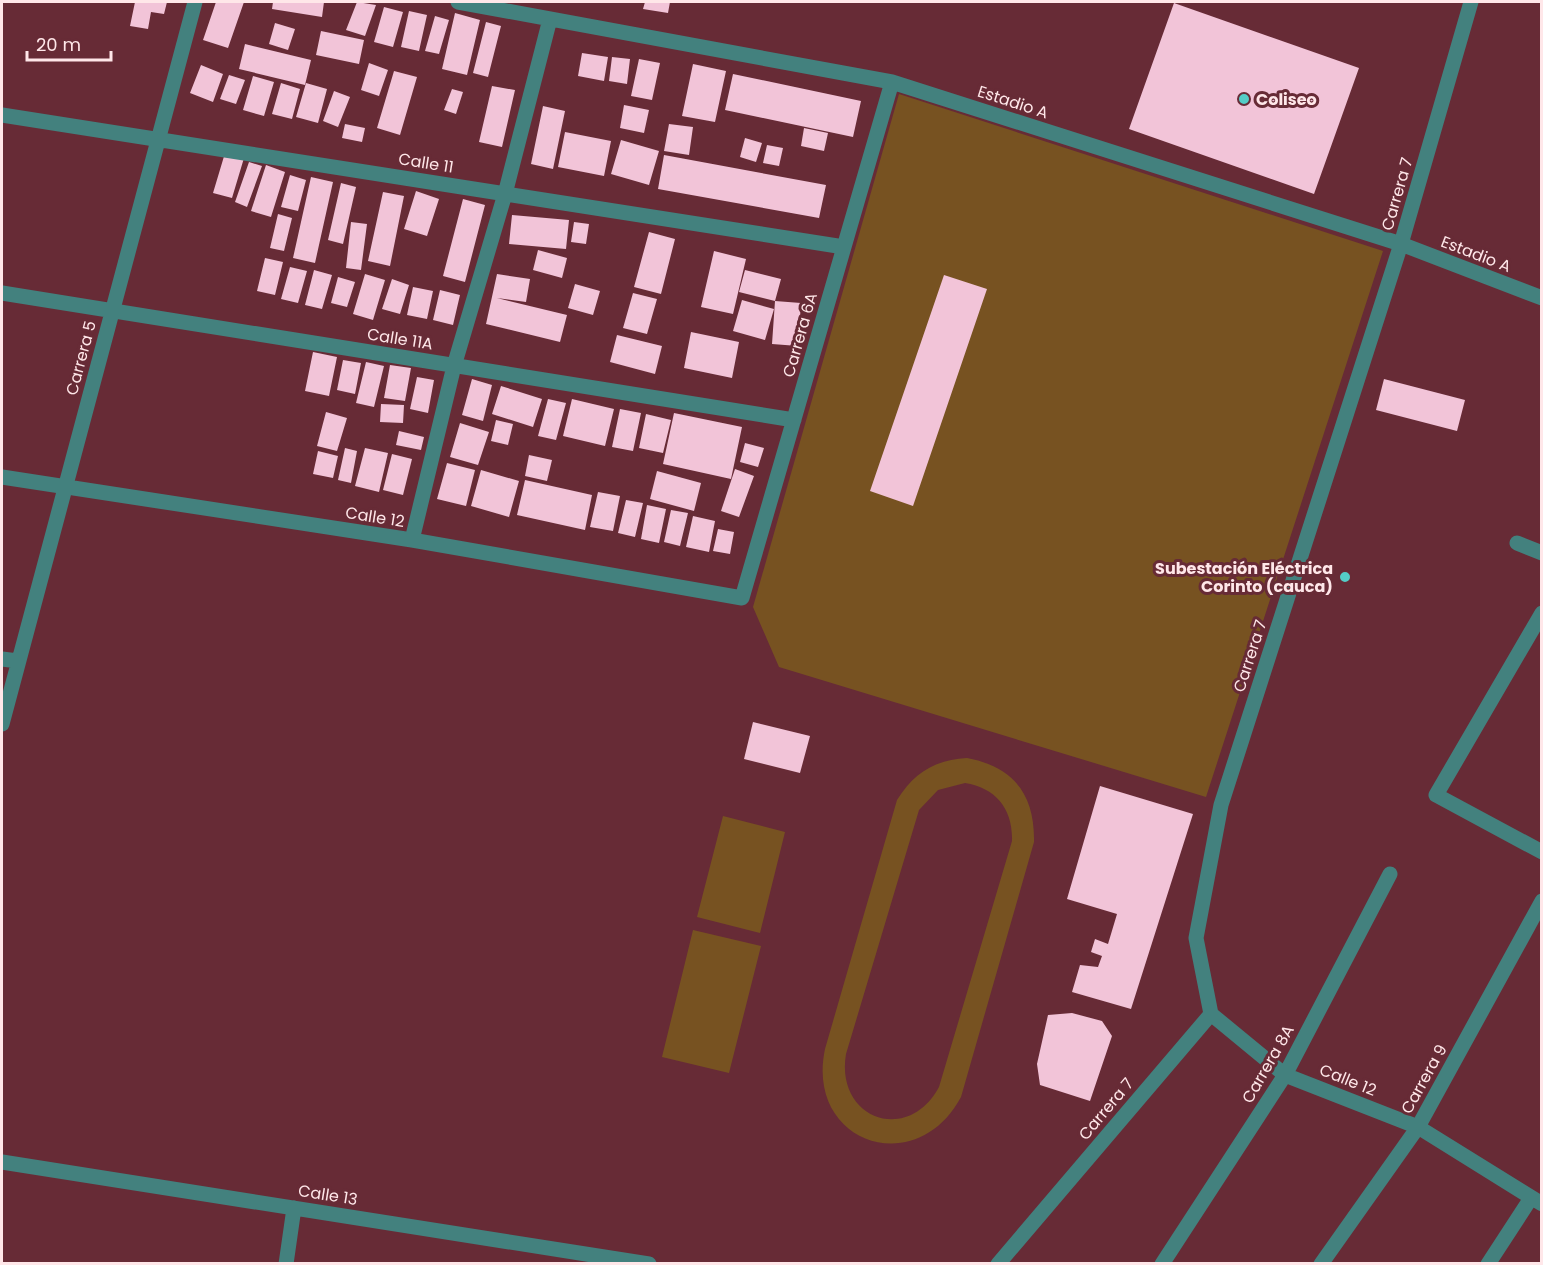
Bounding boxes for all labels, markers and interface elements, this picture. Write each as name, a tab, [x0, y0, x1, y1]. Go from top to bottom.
scale bar	[27, 24, 111, 62]
text: 20 m	[36, 32, 81, 57]
street label: Estadio A	[975, 80, 1052, 124]
place label: Coliseo	[1256, 88, 1317, 111]
marker: Coliseo	[1237, 92, 1251, 106]
street label: Calle 11	[397, 147, 455, 179]
street label: Carrera 7	[1376, 155, 1418, 233]
street label: Estadio A	[1438, 230, 1515, 278]
street label: Carrera 6A	[777, 290, 823, 380]
street label: Carrera 5	[60, 318, 102, 398]
street label: Calle 11A	[365, 322, 435, 356]
street label: Calle 12	[344, 501, 406, 533]
place label: Subestación Eléctrica Corinto (cauca)	[1155, 557, 1333, 598]
marker: Subestación Eléctrica Corinto (cauca)	[1338, 570, 1352, 584]
street label: Carrera 7	[1228, 617, 1273, 695]
street label: Carrera 8A	[1236, 1020, 1300, 1107]
street label: Carrera 9	[1395, 1040, 1453, 1118]
street label: Calle 12	[1316, 1058, 1380, 1102]
street label: Carrera 7	[1073, 1073, 1139, 1145]
street label: Calle 13	[297, 1179, 359, 1211]

